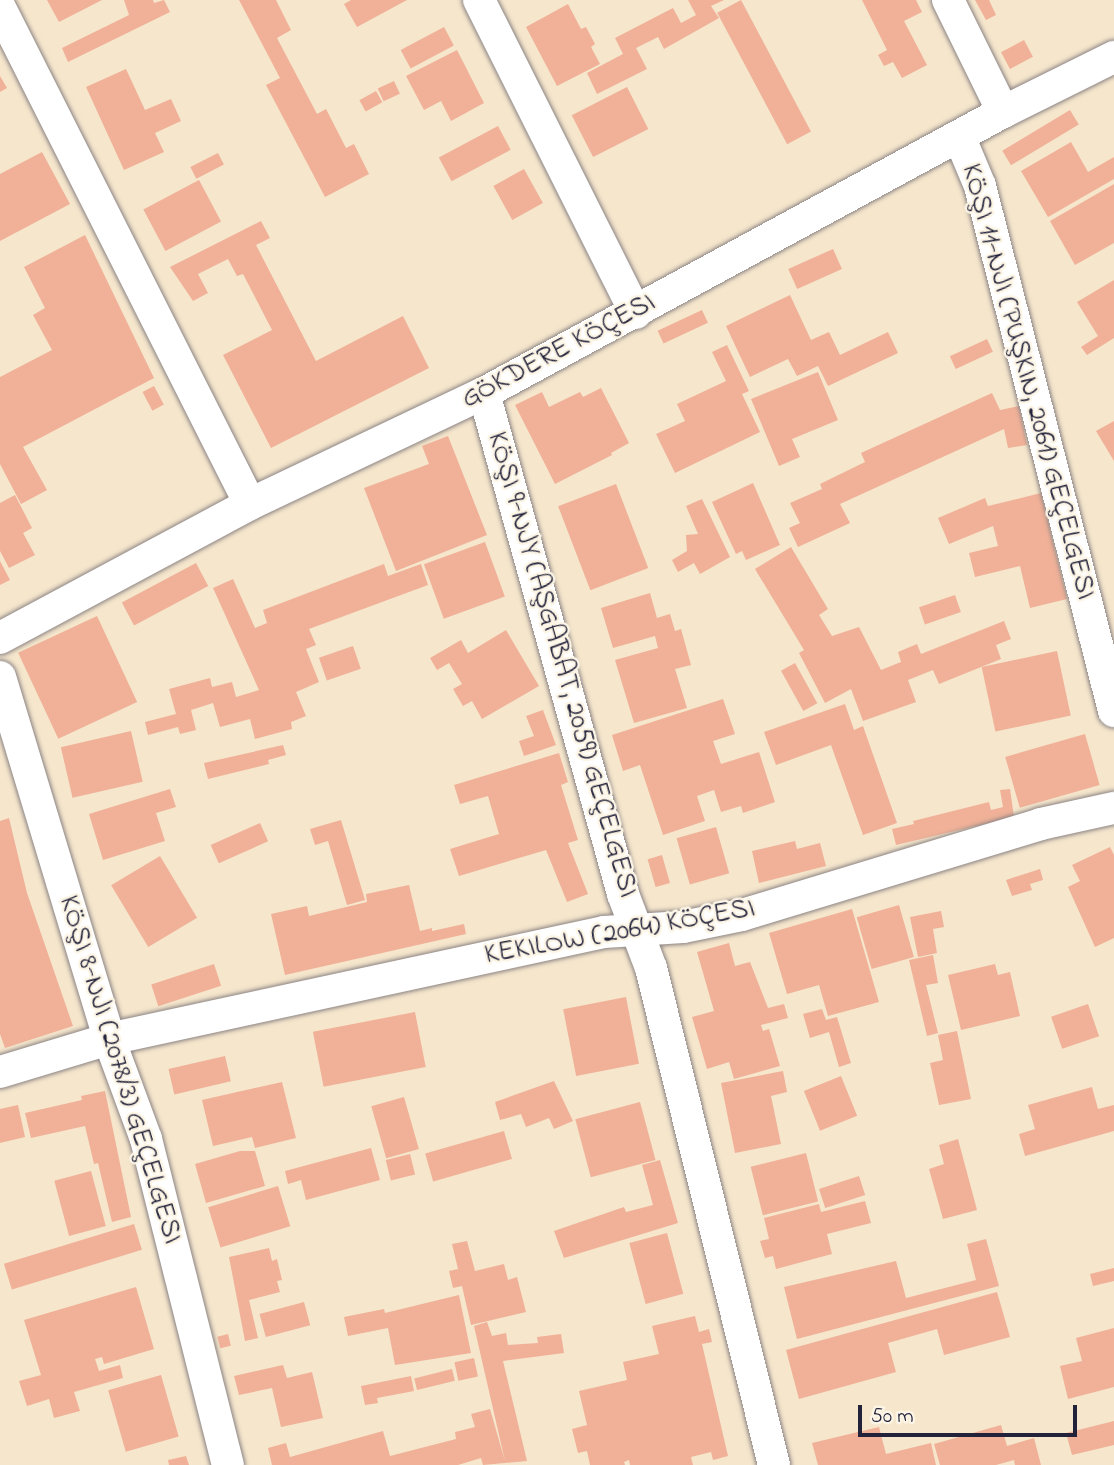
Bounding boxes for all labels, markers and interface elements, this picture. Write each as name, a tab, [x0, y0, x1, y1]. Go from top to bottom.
street label: KÖŞI 11-NJI (PUŞKIN, 2061) GEÇELGESI	[953, 161, 1101, 603]
street label: GÖKDERE KÖÇESI	[456, 287, 662, 417]
street label: KÖŞI 9-NJY (AŞGABAT, 2059) GEÇELGESI	[478, 428, 644, 902]
street label: KÖŞI 8-NJI (2078/3) GEÇELGESI	[50, 892, 188, 1248]
street label: KEKILOW (2064) KÖÇESI	[482, 893, 758, 973]
scale bar	[862, 1392, 1081, 1436]
text: 50 m	[871, 1402, 914, 1432]

